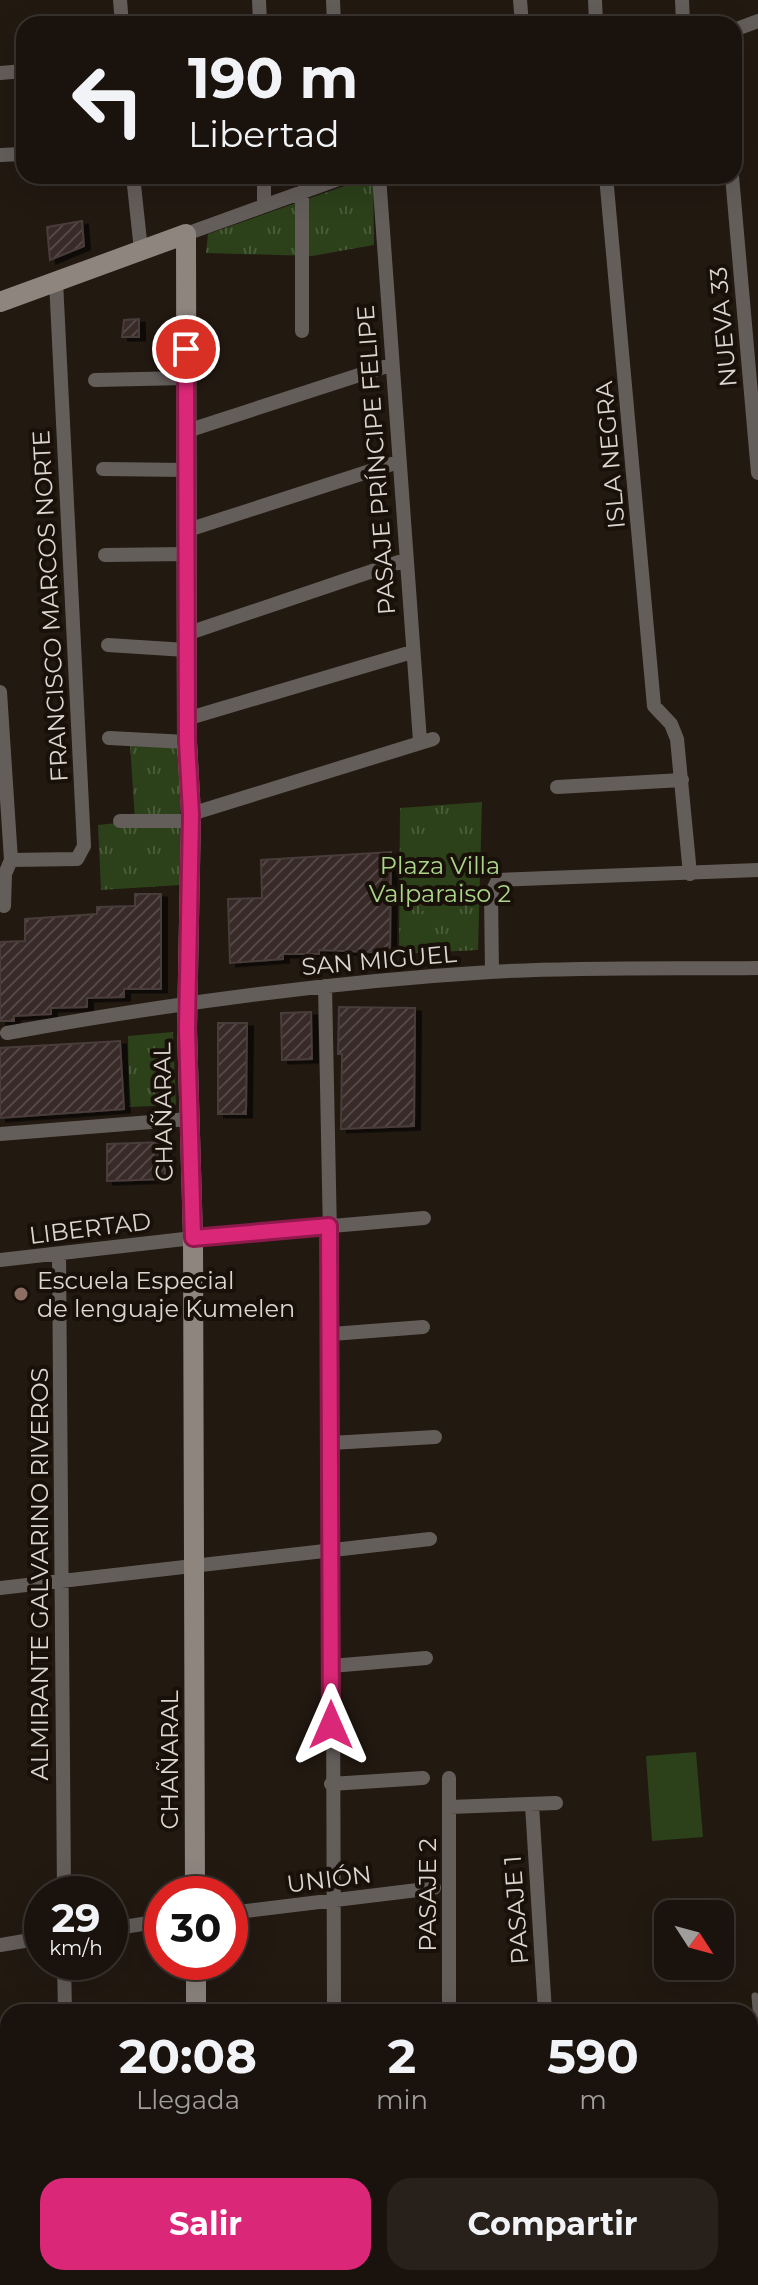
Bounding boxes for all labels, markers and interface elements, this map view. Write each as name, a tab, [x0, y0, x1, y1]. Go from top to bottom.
text: 190 m	[188, 44, 358, 112]
icon: left	[56, 48, 160, 152]
text: Libertad	[188, 112, 340, 156]
street label: NUEVA 33	[703, 266, 743, 388]
street label: PASAJE PRÍNCIPE FELIPE	[351, 304, 401, 616]
pin	[152, 315, 220, 383]
icon: arrive	[164, 327, 208, 371]
street label: ISLA NEGRA	[589, 379, 631, 530]
street label: FRANCISCO MARCOS NORTE	[26, 429, 74, 783]
park label: Plaza Villa Valparaiso 2	[369, 851, 511, 908]
street label: SAN MIGUEL	[300, 939, 458, 981]
street label: CHAÑARAL	[147, 1042, 179, 1182]
street label: LIBERTAD	[27, 1206, 153, 1250]
place label: Escuela Especial de lenguaje Kumelen	[37, 1266, 295, 1323]
marker: Escuela Especial de lenguaje Kumelen	[12, 1285, 30, 1303]
street label: ALMIRANTE GALVARINO RIVEROS	[25, 1368, 54, 1780]
position arrow	[289, 1683, 373, 1767]
street label: CHAÑARAL	[155, 1690, 184, 1830]
street label: PASAJE 2	[413, 1838, 442, 1952]
street label: PASAJE 1	[498, 1855, 534, 1965]
street label: UNIÓN	[285, 1859, 373, 1899]
speed limit sign: 30	[144, 1876, 248, 1980]
text: 29	[51, 1893, 101, 1942]
north arrow	[654, 1900, 734, 1980]
map controls	[654, 1900, 734, 1980]
text: km/h	[49, 1936, 103, 1960]
text: 20:08	[119, 2027, 257, 2085]
text: 2	[388, 2027, 416, 2085]
text: 590	[547, 2027, 639, 2085]
text: Llegada	[136, 2084, 240, 2116]
text: min	[376, 2084, 428, 2116]
text: m	[579, 2084, 607, 2116]
button: Salir	[40, 2178, 371, 2270]
button: Compartir	[387, 2178, 718, 2270]

